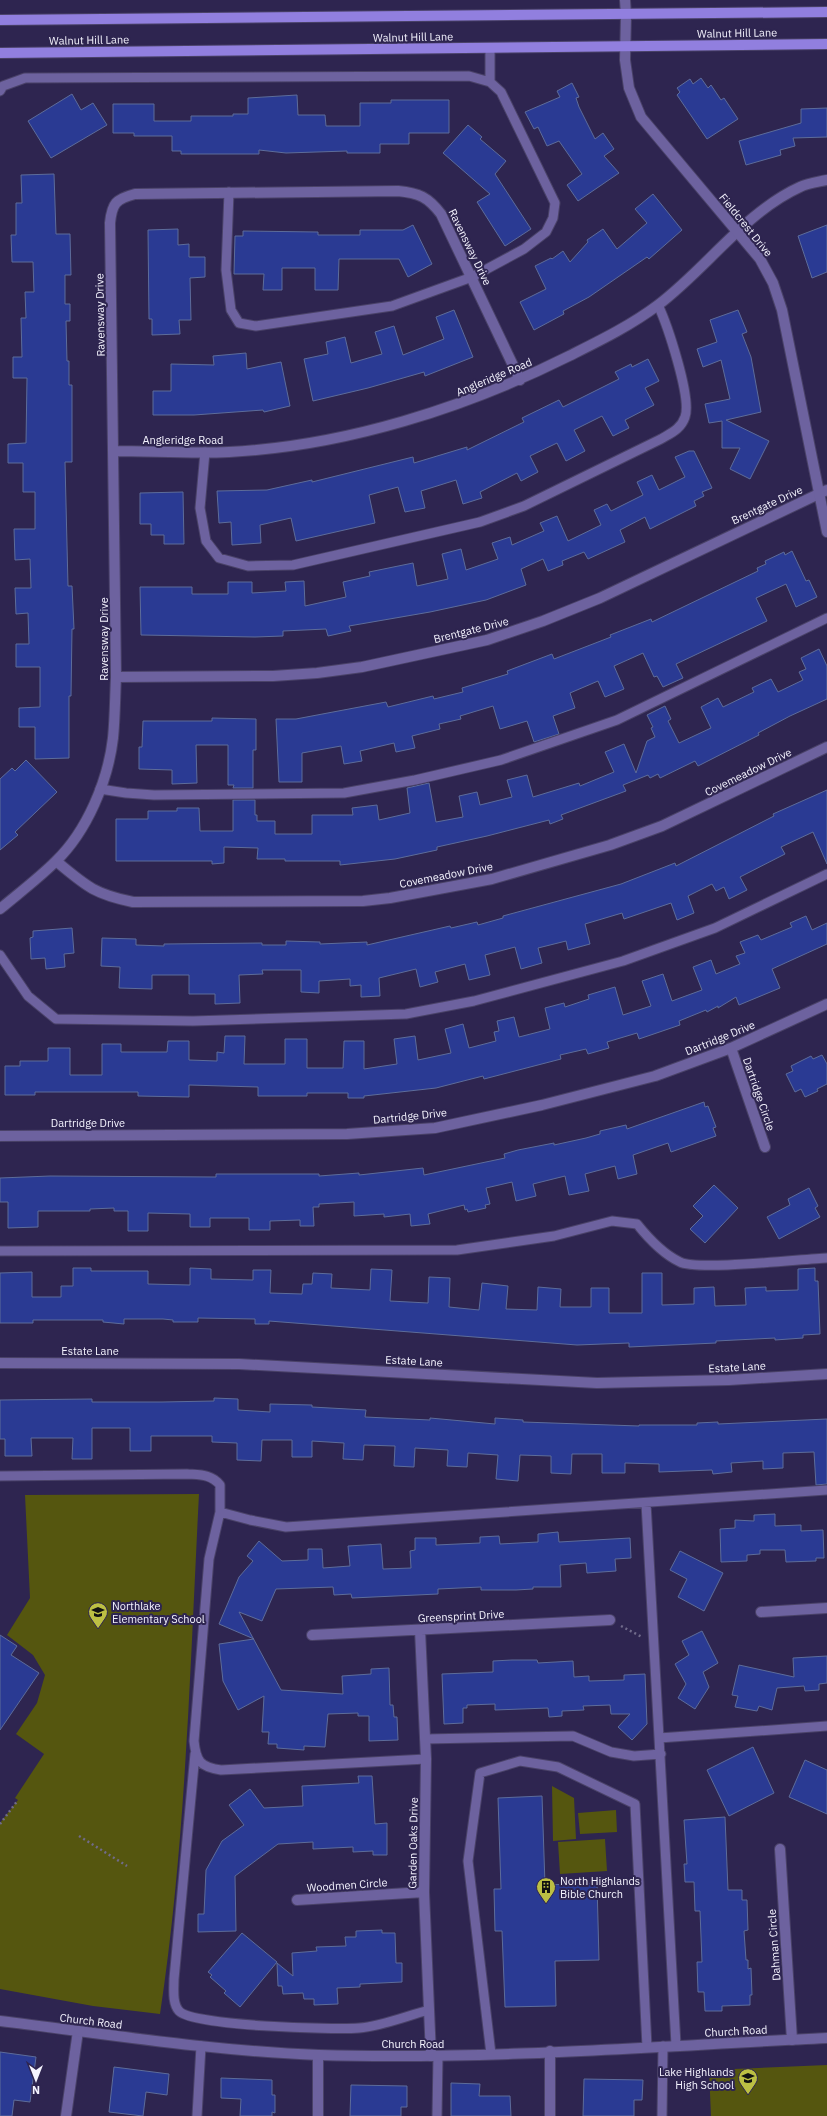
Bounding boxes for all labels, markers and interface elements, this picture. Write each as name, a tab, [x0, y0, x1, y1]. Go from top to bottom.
street label: Walnut Hill Lane	[697, 25, 777, 41]
street label: Walnut Hill Lane	[373, 29, 453, 45]
street label: Walnut Hill Lane	[49, 32, 129, 48]
street label: Fieldcrest Drive	[716, 191, 776, 259]
street label: Ravensway Drive	[445, 206, 495, 288]
street label: Ravensway Drive	[92, 273, 108, 357]
street label: Angleridge Road	[454, 355, 534, 399]
street label: Angleridge Road	[143, 433, 223, 447]
street label: Brentgate Drive	[729, 482, 805, 528]
street label: Ravensway Drive	[97, 597, 111, 681]
street label: Brentgate Drive	[432, 614, 510, 646]
street label: Covemeadow Drive	[702, 745, 794, 799]
street label: Covemeadow Drive	[398, 859, 494, 891]
street label: Dartridge Drive	[683, 1018, 757, 1058]
street label: Dartridge Circle	[740, 1055, 778, 1133]
street label: Dartridge Drive	[372, 1105, 448, 1127]
street label: Dartridge Drive	[51, 1116, 125, 1130]
street label: Estate Lane	[61, 1344, 119, 1358]
street label: Estate Lane	[385, 1353, 443, 1369]
street label: Estate Lane	[708, 1359, 766, 1375]
place label: Northlake Elementary School	[112, 1599, 205, 1626]
school or university icon: Northlake Elementary School	[87, 1601, 109, 1629]
street label: Greensprint Drive	[417, 1607, 505, 1625]
street label: Garden Oaks Drive	[405, 1797, 421, 1889]
place label: North Highlands Bible Church	[560, 1874, 640, 1901]
street label: Woodmen Circle	[306, 1875, 388, 1895]
building icon: North Highlands Bible Church	[535, 1876, 557, 1904]
street label: Dahman Circle	[765, 1909, 783, 1981]
street label: Church Road	[59, 2010, 123, 2032]
street label: Church Road	[704, 2022, 768, 2040]
street label: Church Road	[382, 2037, 444, 2051]
north arrow	[16, 2060, 56, 2100]
place label: Lake Highlands High School	[659, 2065, 734, 2092]
school or university icon: Lake Highlands High School	[737, 2067, 759, 2095]
text: N	[32, 2083, 40, 2097]

